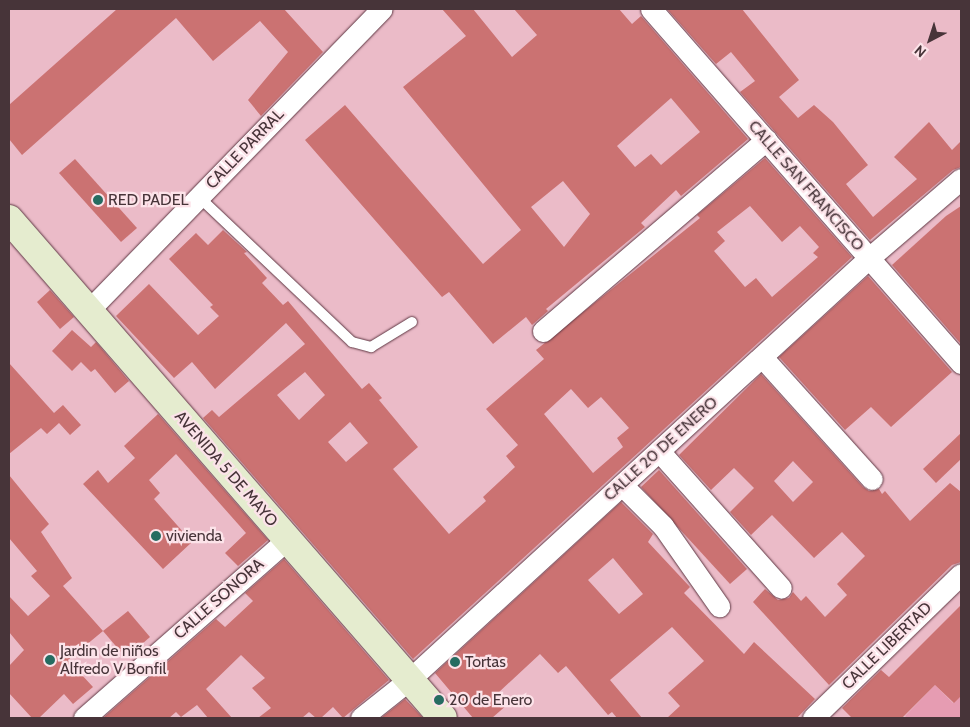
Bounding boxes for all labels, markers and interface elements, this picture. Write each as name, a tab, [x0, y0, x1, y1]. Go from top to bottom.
north arrow	[905, 15, 955, 65]
text: N	[911, 41, 930, 62]
street label: CALLE PARRAL	[202, 105, 288, 193]
street label: CALLE SAN FRANCISCO	[744, 117, 868, 255]
place label: RED PADEL	[108, 190, 189, 210]
marker: RED PADEL	[92, 194, 104, 206]
street label: CALLE 20 DE ENERO	[600, 393, 722, 505]
street label: AVENIDA 5 DE MAYO	[171, 407, 281, 531]
place label: vivienda	[166, 526, 222, 546]
marker: vivienda	[150, 530, 162, 542]
street label: CALLE SONORA	[170, 555, 268, 643]
street label: CALLE LIBERTAD	[838, 598, 936, 694]
place label: Jardin de niños Alfredo V Bonfil	[60, 641, 166, 679]
place label: Tortas	[465, 652, 506, 672]
marker: Jardin de niños Alfredo V Bonfil	[44, 654, 56, 666]
marker: Tortas	[449, 656, 461, 668]
place label: 20 de Enero	[449, 690, 532, 710]
marker: 20 de Enero	[433, 694, 445, 706]

